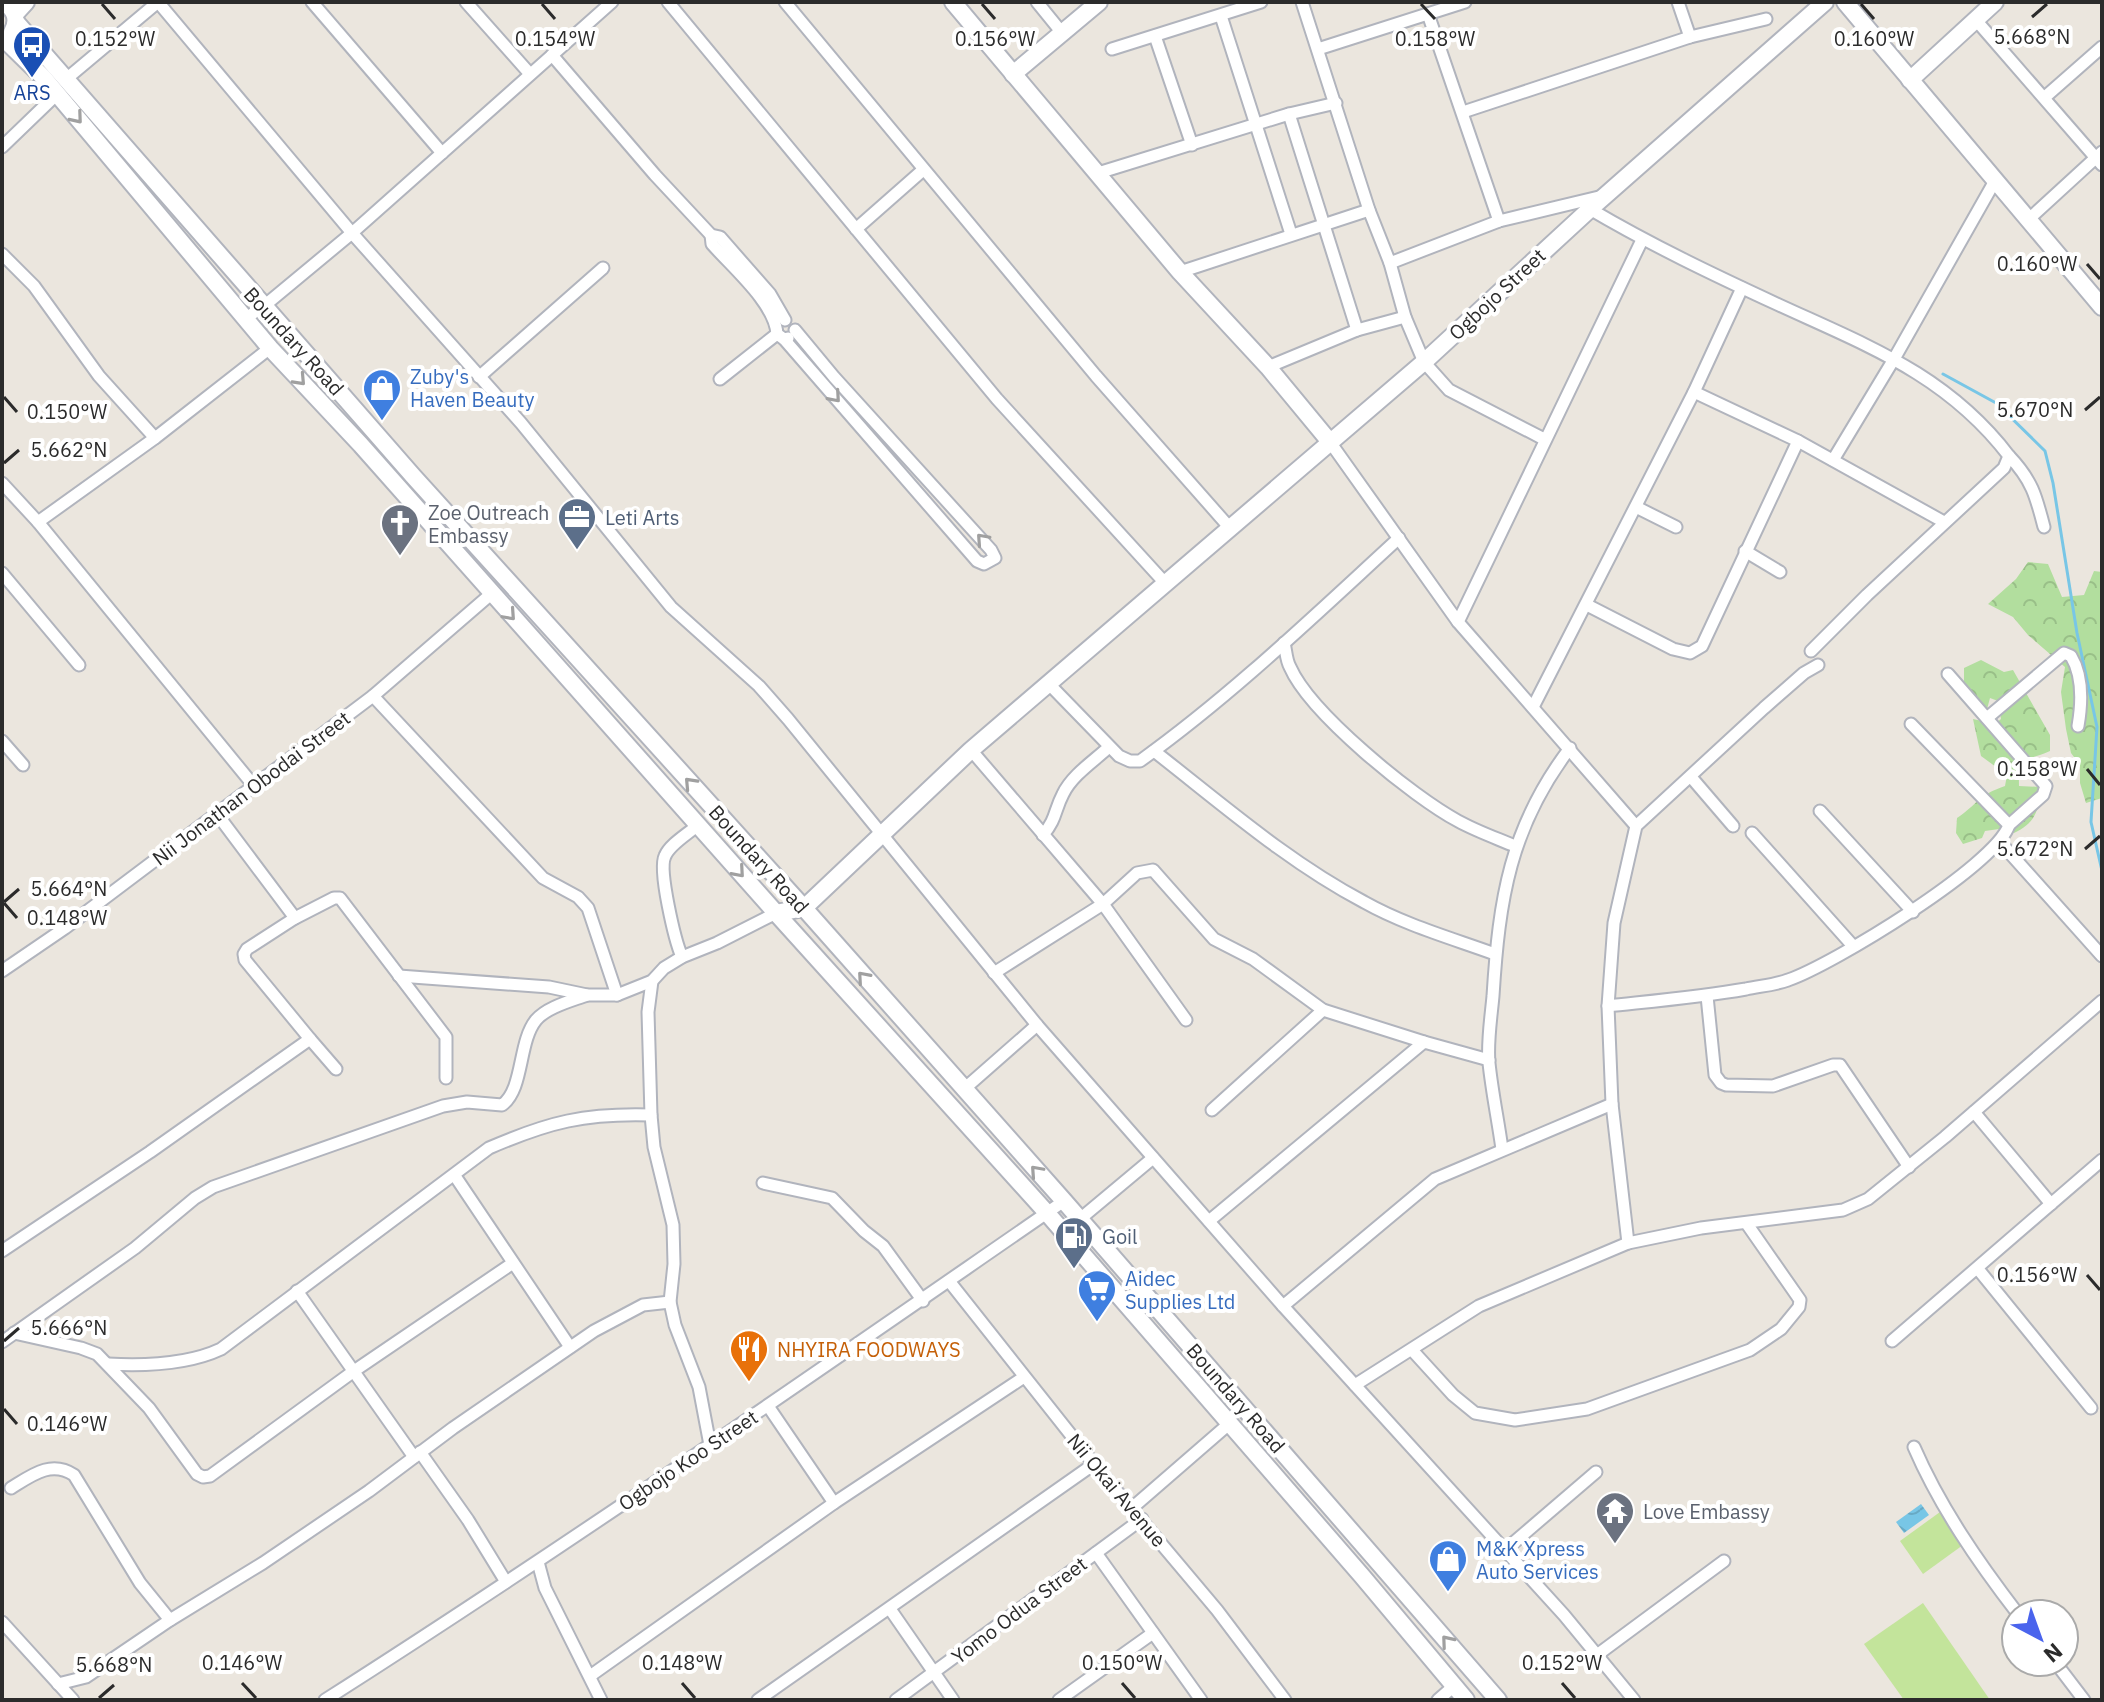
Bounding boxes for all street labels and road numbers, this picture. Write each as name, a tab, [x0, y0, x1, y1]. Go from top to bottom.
street label: Ogbojo Street	[1443, 242, 1551, 346]
street label: Boundary Road	[238, 281, 350, 401]
street label: Nii Jonathan Obodai Street	[147, 705, 355, 871]
street label: Boundary Road	[703, 799, 815, 919]
street label: Boundary Road	[1181, 1337, 1291, 1459]
street label: Ogbojo Koo Street	[613, 1403, 763, 1517]
street label: Nii Okai Avenue	[1061, 1427, 1173, 1553]
street label: Yomo Odua Street	[946, 1550, 1092, 1670]

